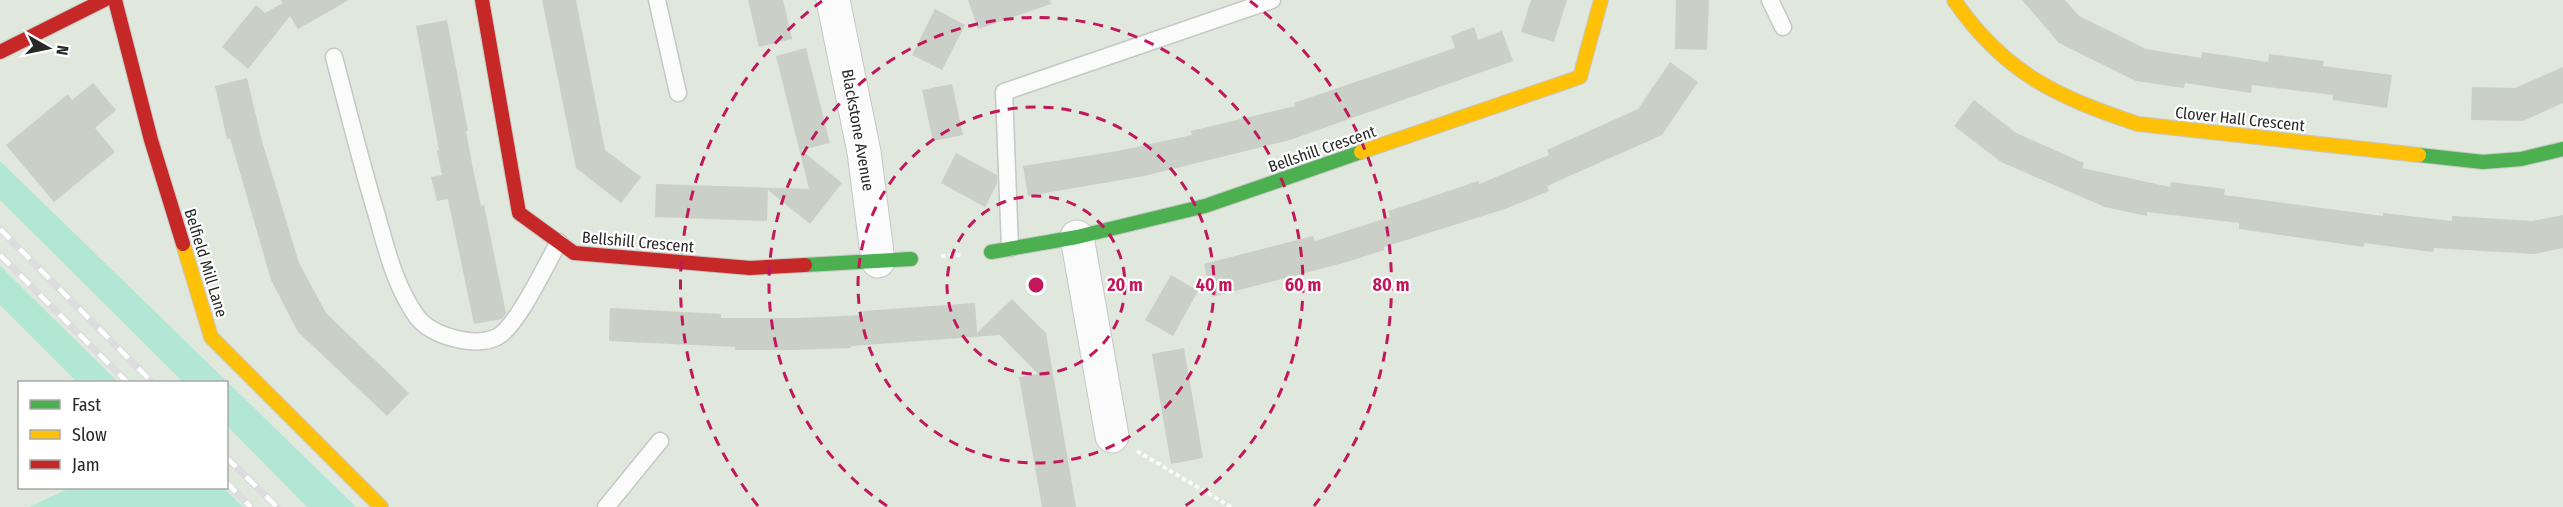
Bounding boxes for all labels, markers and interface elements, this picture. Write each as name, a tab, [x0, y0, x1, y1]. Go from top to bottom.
north arrow	[18, 18, 78, 78]
text: N	[52, 44, 72, 56]
street label: Blackstone Avenue	[838, 68, 878, 192]
street label: Clover Hall Crescent	[2174, 103, 2307, 135]
street label: Bellshill Crescent	[1266, 121, 1379, 176]
street label: Belfield Mill Lane	[180, 206, 232, 320]
street label: Bellshill Crescent	[581, 228, 696, 256]
text: 20 m	[1106, 274, 1143, 296]
text: 40 m	[1196, 274, 1232, 296]
text: 60 m	[1285, 274, 1321, 296]
text: 80 m	[1373, 274, 1409, 296]
centre of rings	[1026, 275, 1046, 295]
legend	[18, 381, 228, 489]
text: Fast	[72, 394, 101, 416]
text: Slow	[72, 424, 107, 446]
text: Jam	[72, 454, 100, 476]

